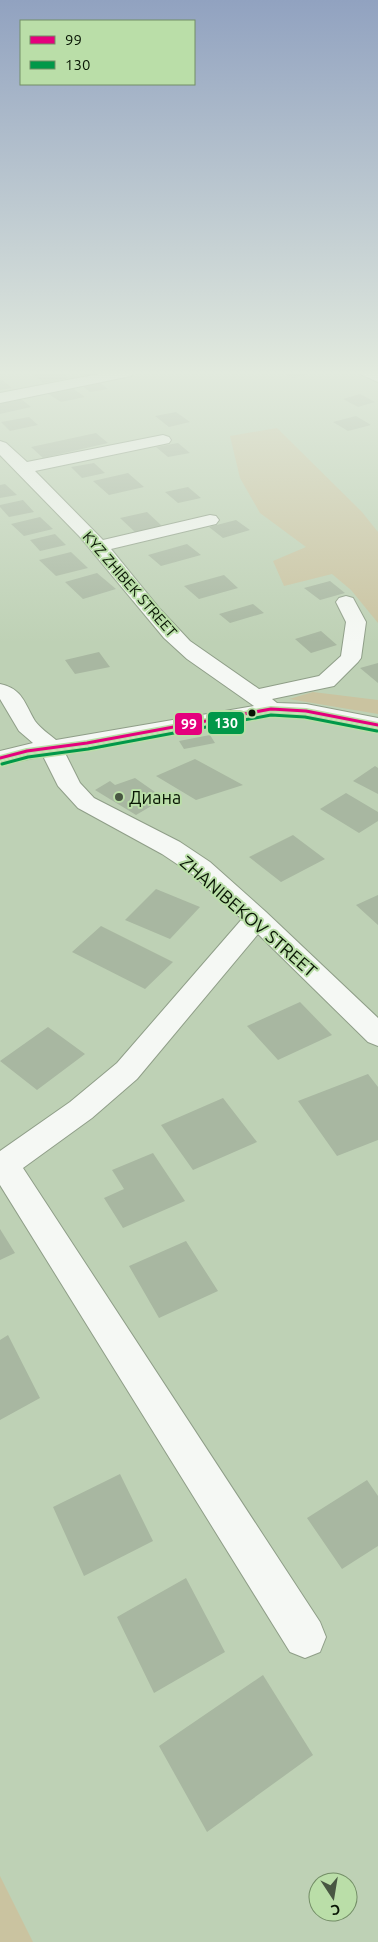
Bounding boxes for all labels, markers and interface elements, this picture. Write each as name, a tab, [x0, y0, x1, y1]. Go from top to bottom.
legend	[20, 20, 195, 85]
text: 99	[65, 31, 82, 48]
text: 130	[65, 56, 90, 73]
street label: KYZ ZHIBEK STREET	[80, 528, 181, 641]
unlabelled marker	[247, 708, 257, 718]
line badge: 130	[207, 711, 245, 735]
line badge: 99	[174, 712, 203, 736]
text: 130	[214, 715, 238, 731]
text: 99	[181, 716, 197, 732]
place label: Диана	[129, 787, 181, 807]
marker: Диана	[113, 791, 125, 803]
street label: ZHANIBEKOV STREET	[177, 851, 321, 981]
north arrow	[308, 1872, 358, 1922]
text: С	[330, 1901, 342, 1918]

